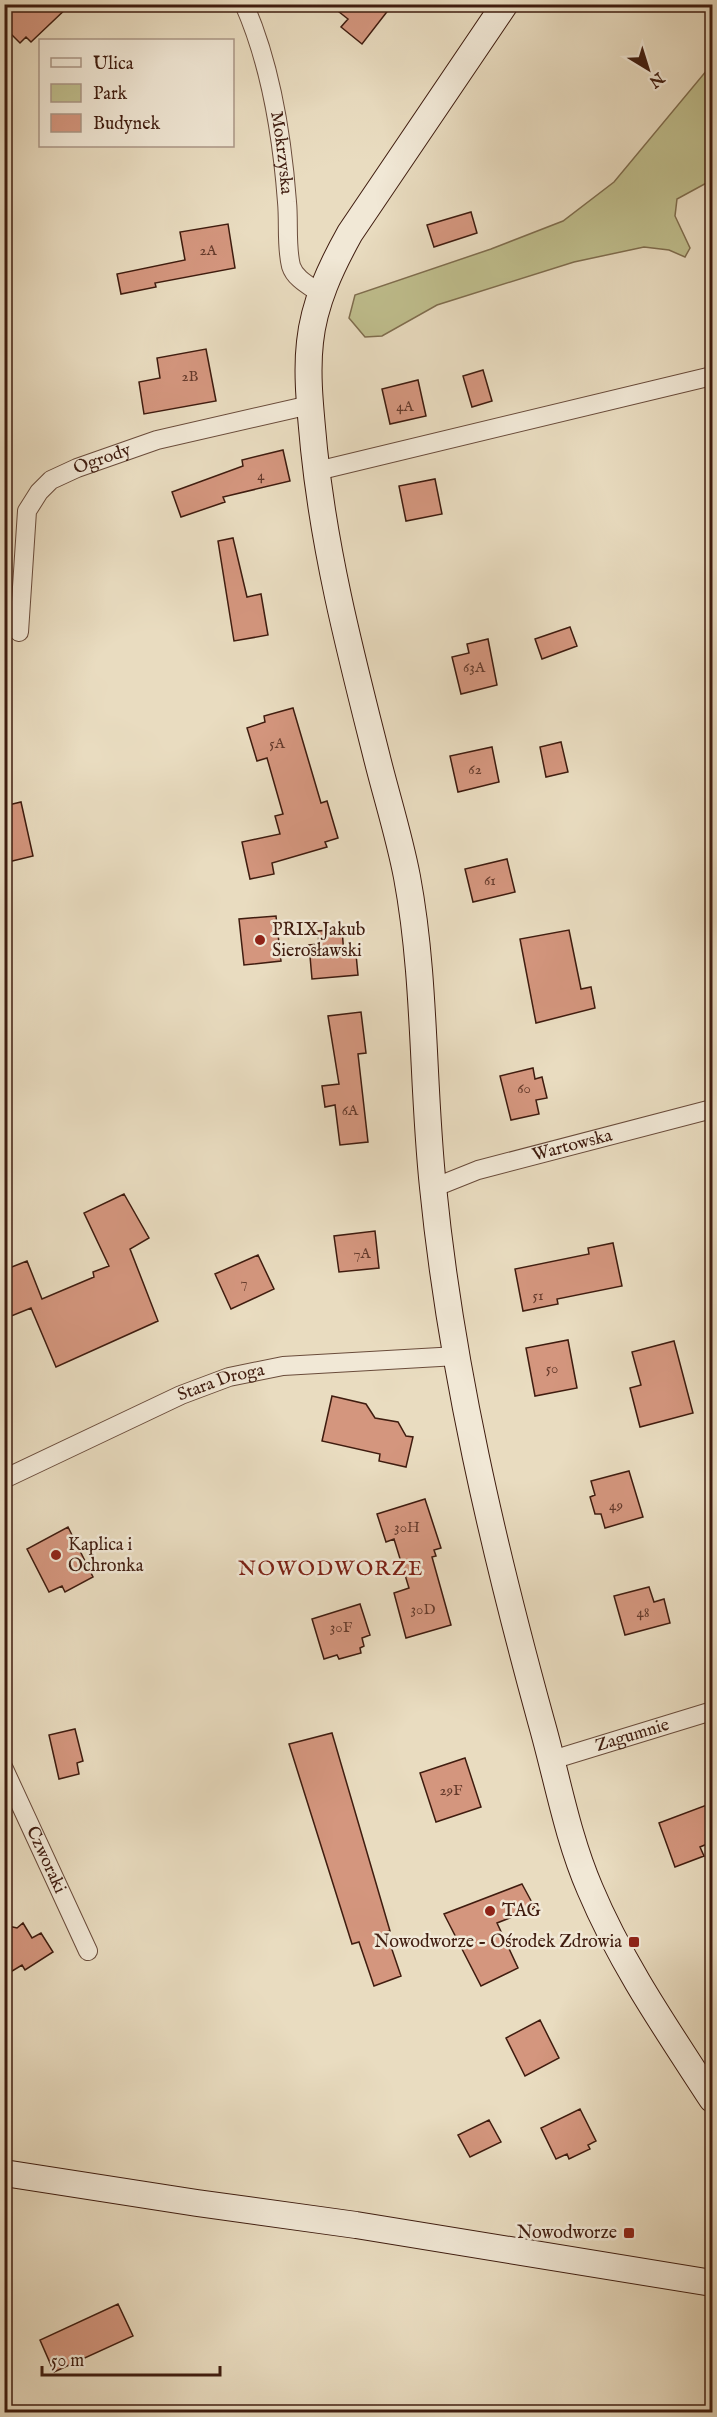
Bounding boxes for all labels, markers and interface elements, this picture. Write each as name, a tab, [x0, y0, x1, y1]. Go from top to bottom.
legend	[39, 39, 234, 147]
north arrow	[618, 39, 678, 99]
text: Ulica	[93, 53, 134, 76]
text: N	[644, 66, 668, 91]
text: Park	[93, 83, 128, 106]
street label: Mokrzyska	[265, 109, 298, 196]
text: Budynek	[93, 113, 160, 136]
house number: 2A	[199, 241, 217, 260]
house number: 2B	[182, 367, 199, 386]
house number: 4A	[396, 397, 415, 416]
street label: Ogrody	[70, 438, 134, 480]
house number: 4	[257, 466, 265, 485]
house number: 63A	[463, 658, 486, 677]
house number: 5A	[269, 734, 286, 753]
house number: 62	[468, 760, 482, 779]
house number: 61	[484, 871, 496, 890]
place label: PRIX Jakub Sierosławski	[272, 919, 366, 963]
marker: PRIX Jakub Sierosławski	[253, 933, 267, 947]
house number: 60	[517, 1079, 531, 1098]
house number: 6A	[342, 1101, 359, 1120]
street label: Wartowska	[530, 1124, 615, 1167]
house number: 7A	[353, 1244, 371, 1263]
house number: 7	[240, 1273, 248, 1292]
house number: 51	[532, 1286, 544, 1305]
street label: Stara Droga	[174, 1359, 267, 1407]
house number: 50	[546, 1359, 558, 1378]
house number: 49	[609, 1496, 623, 1515]
house number: 30H	[394, 1518, 420, 1537]
place label: Kaplica i Ochronka	[68, 1534, 144, 1578]
marker: Kaplica i Ochronka	[49, 1548, 63, 1562]
district label: NOWODWORZE	[238, 1556, 424, 1583]
house number: 30D	[410, 1600, 436, 1619]
house number: 48	[636, 1603, 650, 1622]
house number: 30F	[330, 1618, 353, 1637]
street label: Zagumnie	[593, 1713, 672, 1758]
house number: 29F	[439, 1781, 463, 1800]
street label: Czworaki	[21, 1823, 71, 1897]
place label: TAG	[502, 1900, 542, 1923]
marker: TAG	[483, 1904, 497, 1918]
place label: Nowodworze - Ośrodek Zdrowia	[374, 1931, 622, 1954]
marker: Nowodworze - Ośrodek Zdrowia	[627, 1935, 641, 1949]
place label: Nowodworze	[517, 2222, 617, 2245]
marker: Nowodworze	[622, 2226, 636, 2240]
scale bar	[42, 2339, 220, 2377]
text: 50 m	[51, 2350, 84, 2373]

